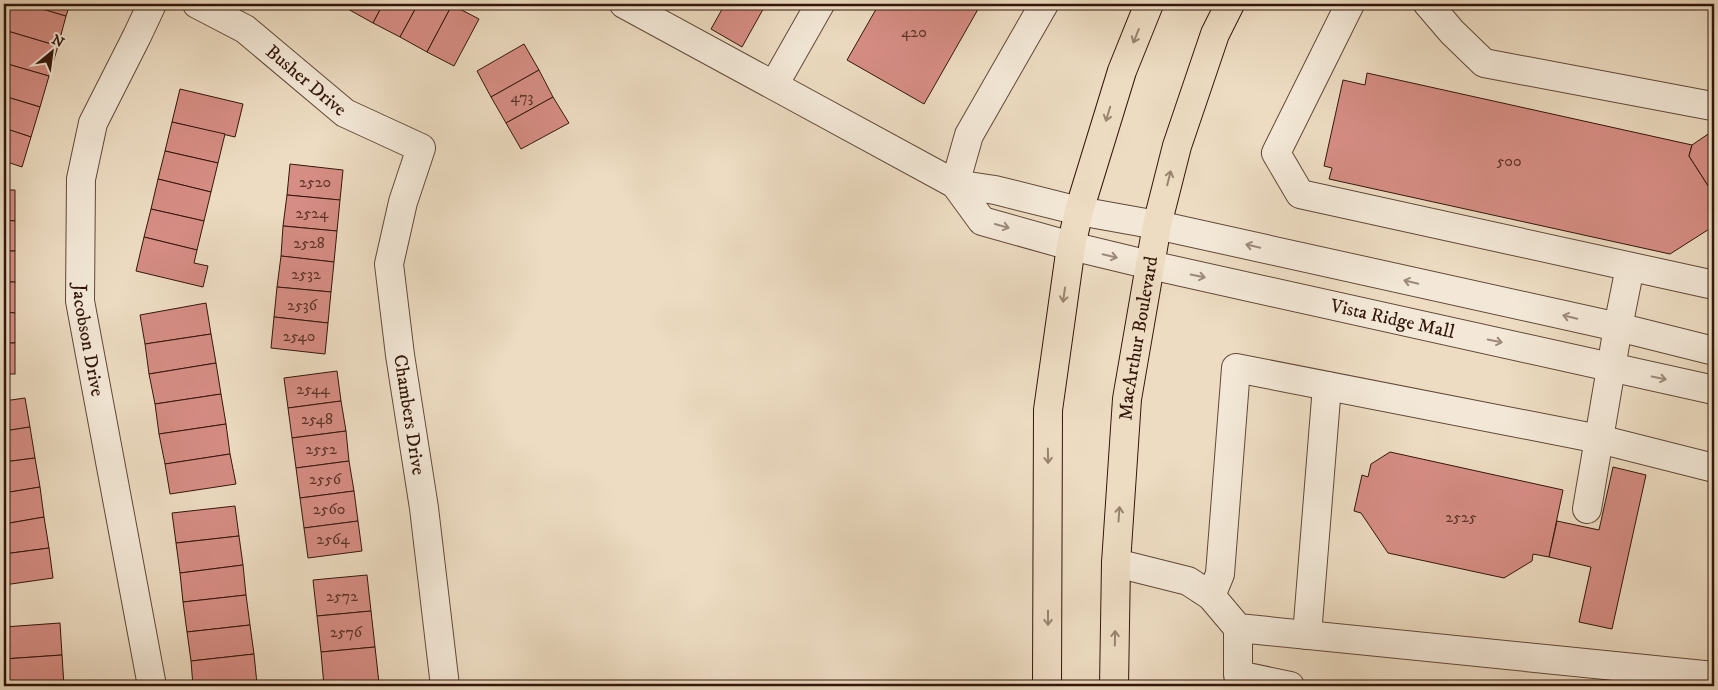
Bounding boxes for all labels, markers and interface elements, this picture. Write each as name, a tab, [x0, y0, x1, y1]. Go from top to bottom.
house number: 420	[901, 22, 927, 42]
north arrow	[28, 28, 78, 78]
one-way arrow	[1131, 28, 1140, 43]
text: N	[48, 31, 68, 52]
street label: Busher Drive	[261, 40, 352, 121]
house number: 473	[510, 87, 534, 107]
one-way arrow	[1103, 106, 1113, 122]
house number: 500	[1496, 151, 1522, 171]
one-way arrow	[1165, 170, 1174, 186]
house number: 2520	[299, 172, 331, 192]
house number: 2524	[296, 203, 329, 223]
one-way arrow	[994, 222, 1010, 232]
house number: 2528	[293, 233, 325, 253]
one-way arrow	[1245, 241, 1261, 251]
one-way arrow	[1102, 252, 1118, 261]
street label: MacArthur Boulevard	[1114, 254, 1163, 421]
house number: 2532	[291, 264, 321, 284]
one-way arrow	[1189, 272, 1205, 281]
one-way arrow	[1404, 276, 1420, 286]
street label: Jacobson Drive	[68, 282, 109, 398]
one-way arrow	[1059, 286, 1069, 302]
street label: Vista Ridge Mall	[1327, 294, 1457, 344]
house number: 2536	[287, 295, 318, 315]
one-way arrow	[1563, 312, 1579, 321]
house number: 2540	[283, 326, 315, 346]
one-way arrow	[1486, 337, 1502, 347]
street label: Chambers Drive	[389, 353, 430, 477]
one-way arrow	[1651, 373, 1667, 383]
house number: 2544	[296, 379, 330, 399]
house number: 2548	[301, 409, 333, 429]
house number: 2552	[305, 439, 337, 459]
one-way arrow	[1043, 448, 1053, 464]
house number: 2556	[309, 469, 342, 489]
house number: 2560	[313, 499, 345, 519]
one-way arrow	[1115, 506, 1124, 522]
house number: 2525	[1445, 507, 1477, 527]
house number: 2564	[316, 529, 350, 549]
house number: 2572	[326, 586, 358, 606]
one-way arrow	[1043, 610, 1053, 626]
house number: 2576	[330, 622, 363, 642]
one-way arrow	[1110, 630, 1120, 646]

